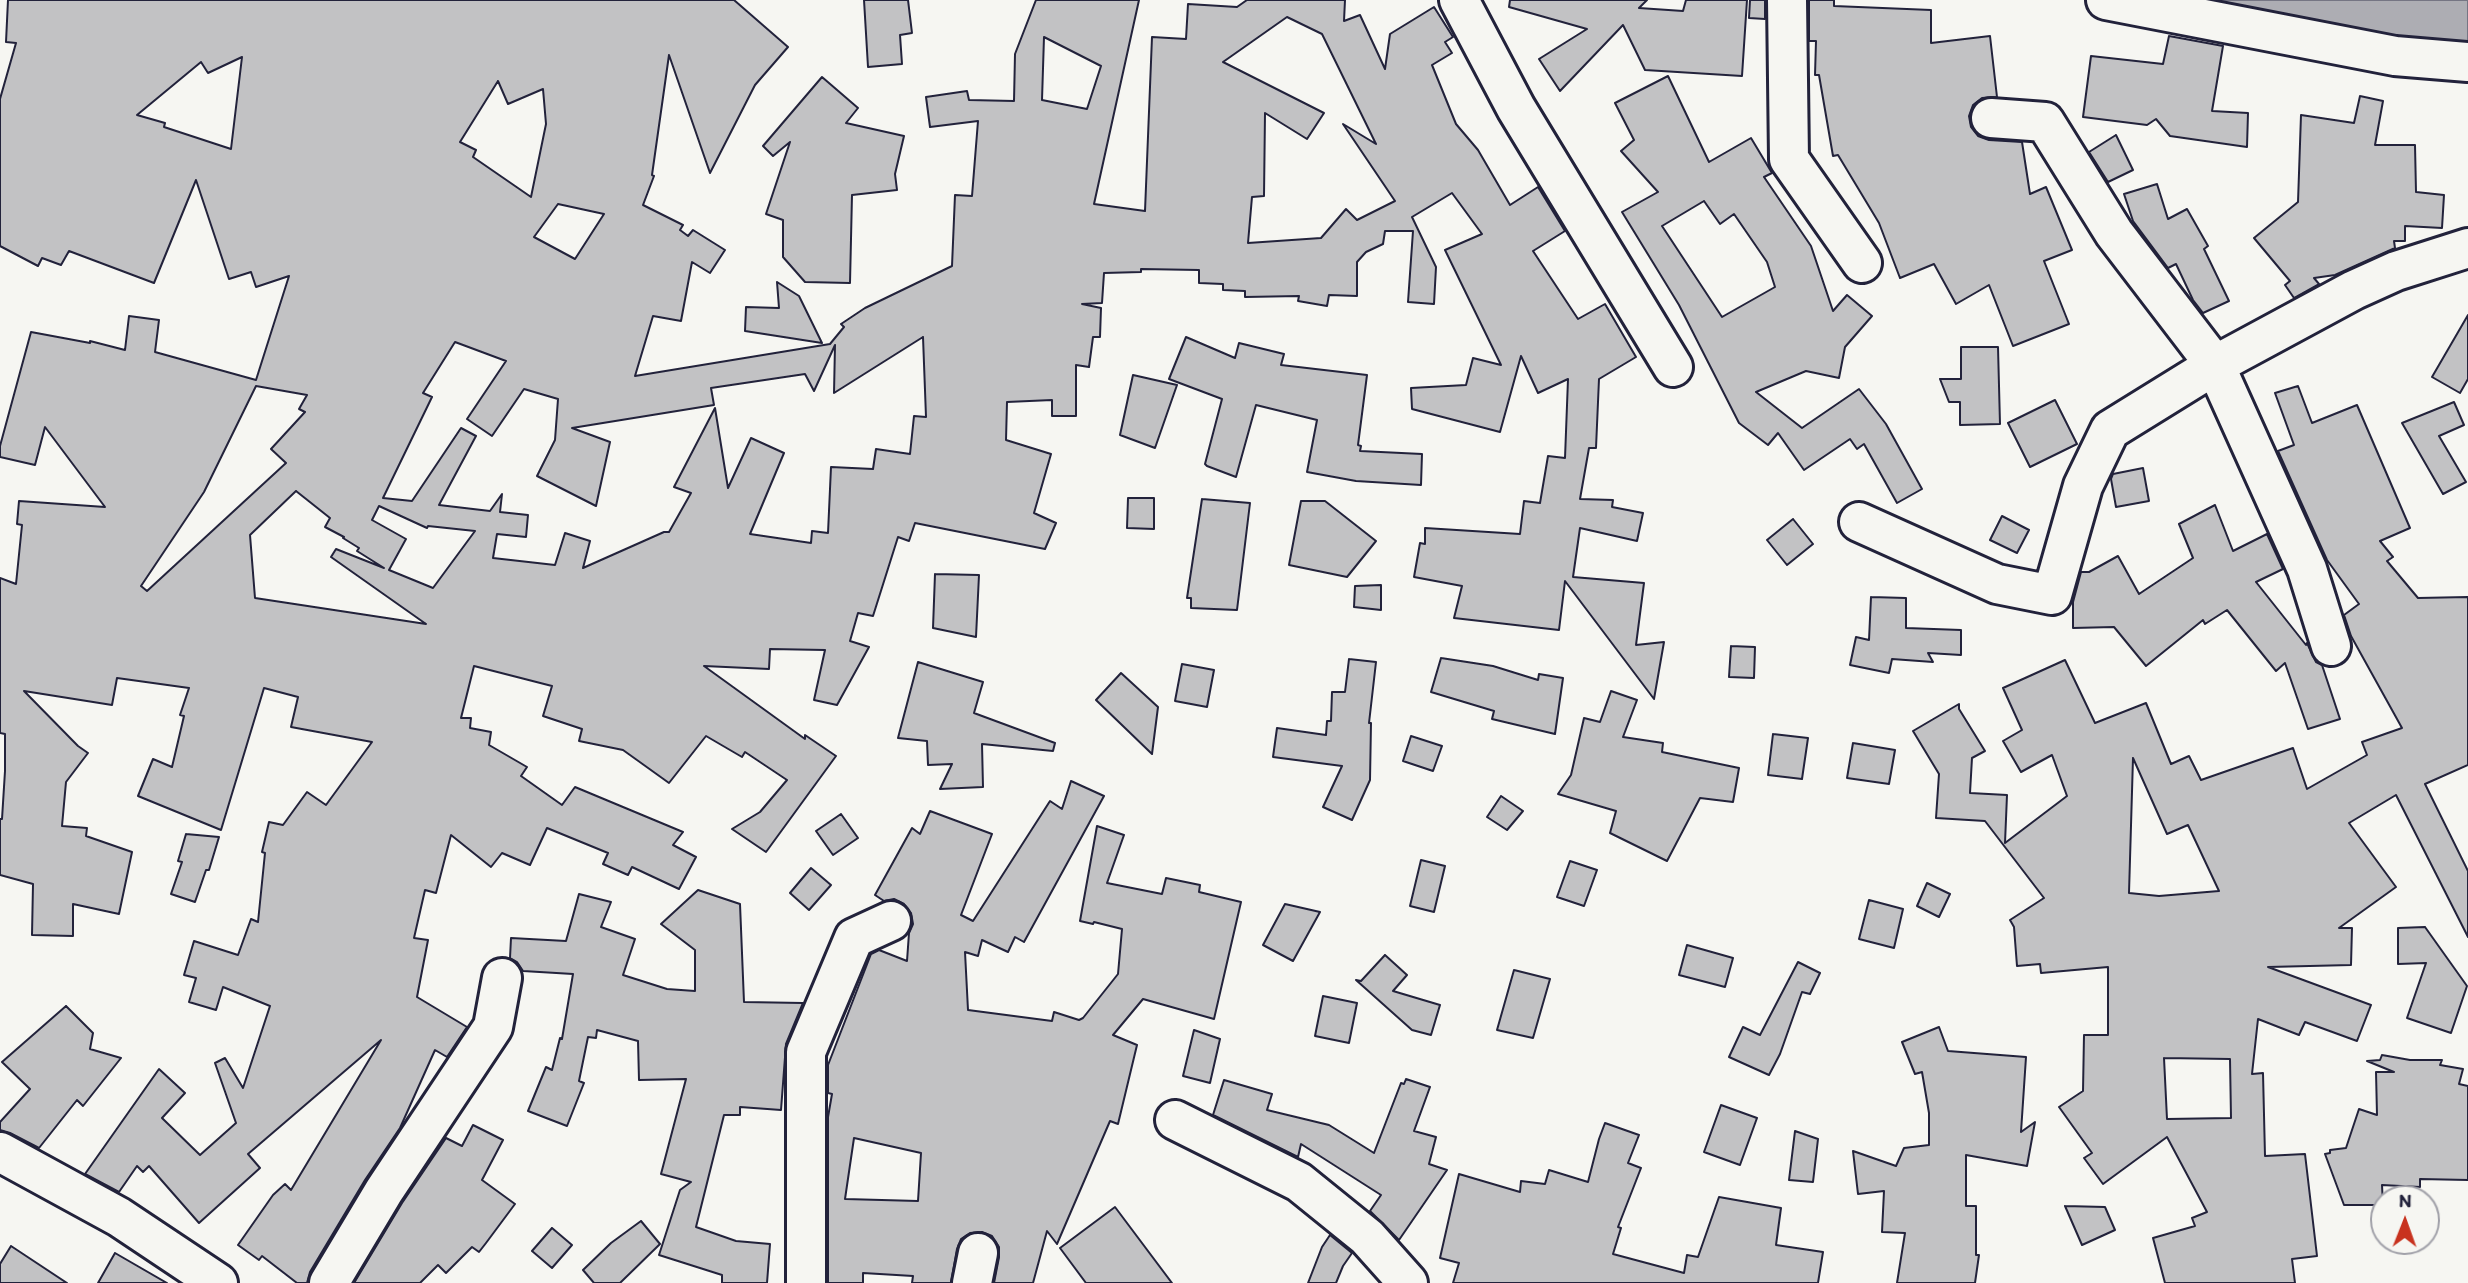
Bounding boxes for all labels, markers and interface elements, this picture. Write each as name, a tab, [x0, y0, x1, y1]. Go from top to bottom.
north arrow	[2370, 1185, 2440, 1255]
text: N	[2399, 1189, 2412, 1212]

